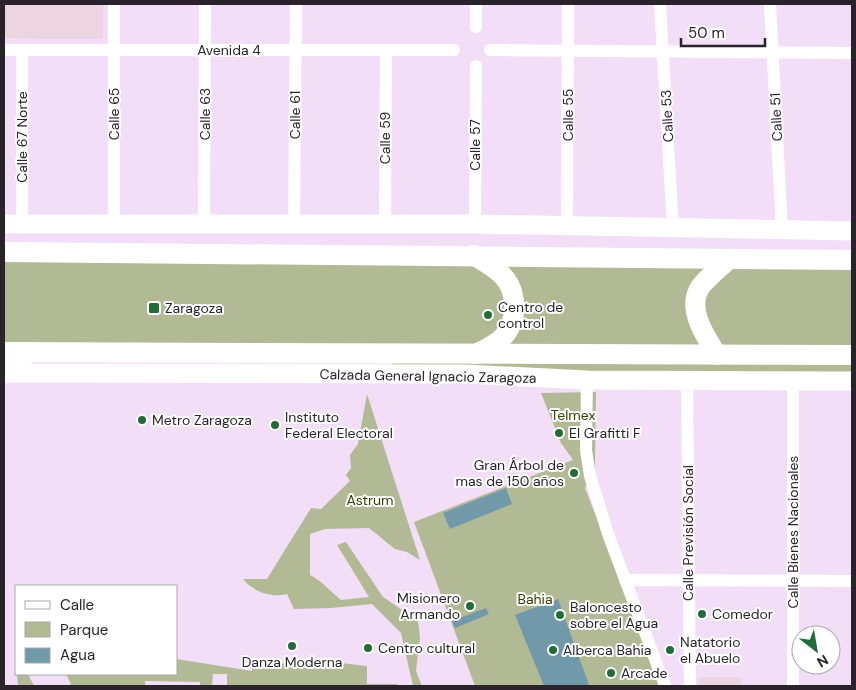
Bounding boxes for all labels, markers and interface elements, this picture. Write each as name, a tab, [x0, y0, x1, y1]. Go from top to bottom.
scale bar	[681, 15, 765, 47]
text: 50 m	[688, 23, 725, 43]
street label: Avenida 4	[197, 41, 261, 59]
street label: Calle 65	[105, 88, 123, 140]
street label: Calle 63	[196, 88, 214, 140]
street label: Calle 55	[559, 89, 577, 141]
street label: Calle 53	[657, 89, 677, 143]
street label: Calle 67 Norte	[13, 91, 31, 183]
street label: Calle 61	[286, 91, 304, 139]
street label: Calle 51	[766, 92, 786, 142]
street label: Calle 59	[376, 112, 394, 164]
street label: Calle 57	[466, 119, 484, 171]
place label: Centro de control	[498, 298, 563, 332]
place label: Zaragoza	[165, 299, 223, 317]
marker: Zaragoza	[147, 301, 161, 315]
marker: Centro de control	[482, 309, 494, 321]
street label: Calzada General Ignacio Zaragoza	[319, 365, 537, 387]
park label: Telmex	[551, 406, 595, 424]
place label: Instituto Federal Electoral	[285, 408, 393, 442]
place label: Metro Zaragoza	[152, 411, 252, 429]
marker: Metro Zaragoza	[136, 414, 148, 426]
marker: Instituto Federal Electoral	[269, 419, 281, 431]
place label: El Grafitti F	[569, 424, 641, 442]
marker: El Grafitti F	[553, 427, 565, 439]
place label: Gran Árbol de mas de 150 años	[456, 456, 564, 490]
street label: Calle Bienes Nacionales	[784, 456, 802, 608]
street label: Calle Previsión Social	[679, 465, 697, 601]
marker: Gran Árbol de mas de 150 años	[568, 467, 580, 479]
park label: Astrum	[346, 491, 394, 509]
legend	[15, 585, 178, 675]
place label: Misionero Armando	[397, 589, 460, 623]
park label: Bahia	[517, 590, 553, 608]
text: Calle	[60, 595, 94, 615]
place label: Baloncesto sobre el Agua	[570, 598, 658, 632]
marker: Misionero Armando	[464, 600, 476, 612]
place label: Comedor	[712, 605, 773, 623]
marker: Comedor	[696, 608, 708, 620]
marker: Baloncesto sobre el Agua	[554, 609, 566, 621]
text: Parque	[60, 620, 108, 640]
north arrow	[791, 625, 841, 675]
place label: Natatorio el Abuelo	[680, 633, 740, 667]
place label: Centro cultural	[378, 639, 475, 657]
marker: Danza Moderna	[286, 640, 298, 652]
place label: Alberca Bahia	[563, 641, 651, 659]
marker: Centro cultural	[362, 642, 374, 654]
marker: Alberca Bahia	[547, 644, 559, 656]
marker: Natatorio el Abuelo	[664, 644, 676, 656]
text: Agua	[60, 645, 95, 665]
text: N	[814, 651, 832, 671]
place label: Danza Moderna	[242, 653, 342, 671]
place label: Arcade	[621, 664, 668, 682]
marker: Arcade	[605, 667, 617, 679]

